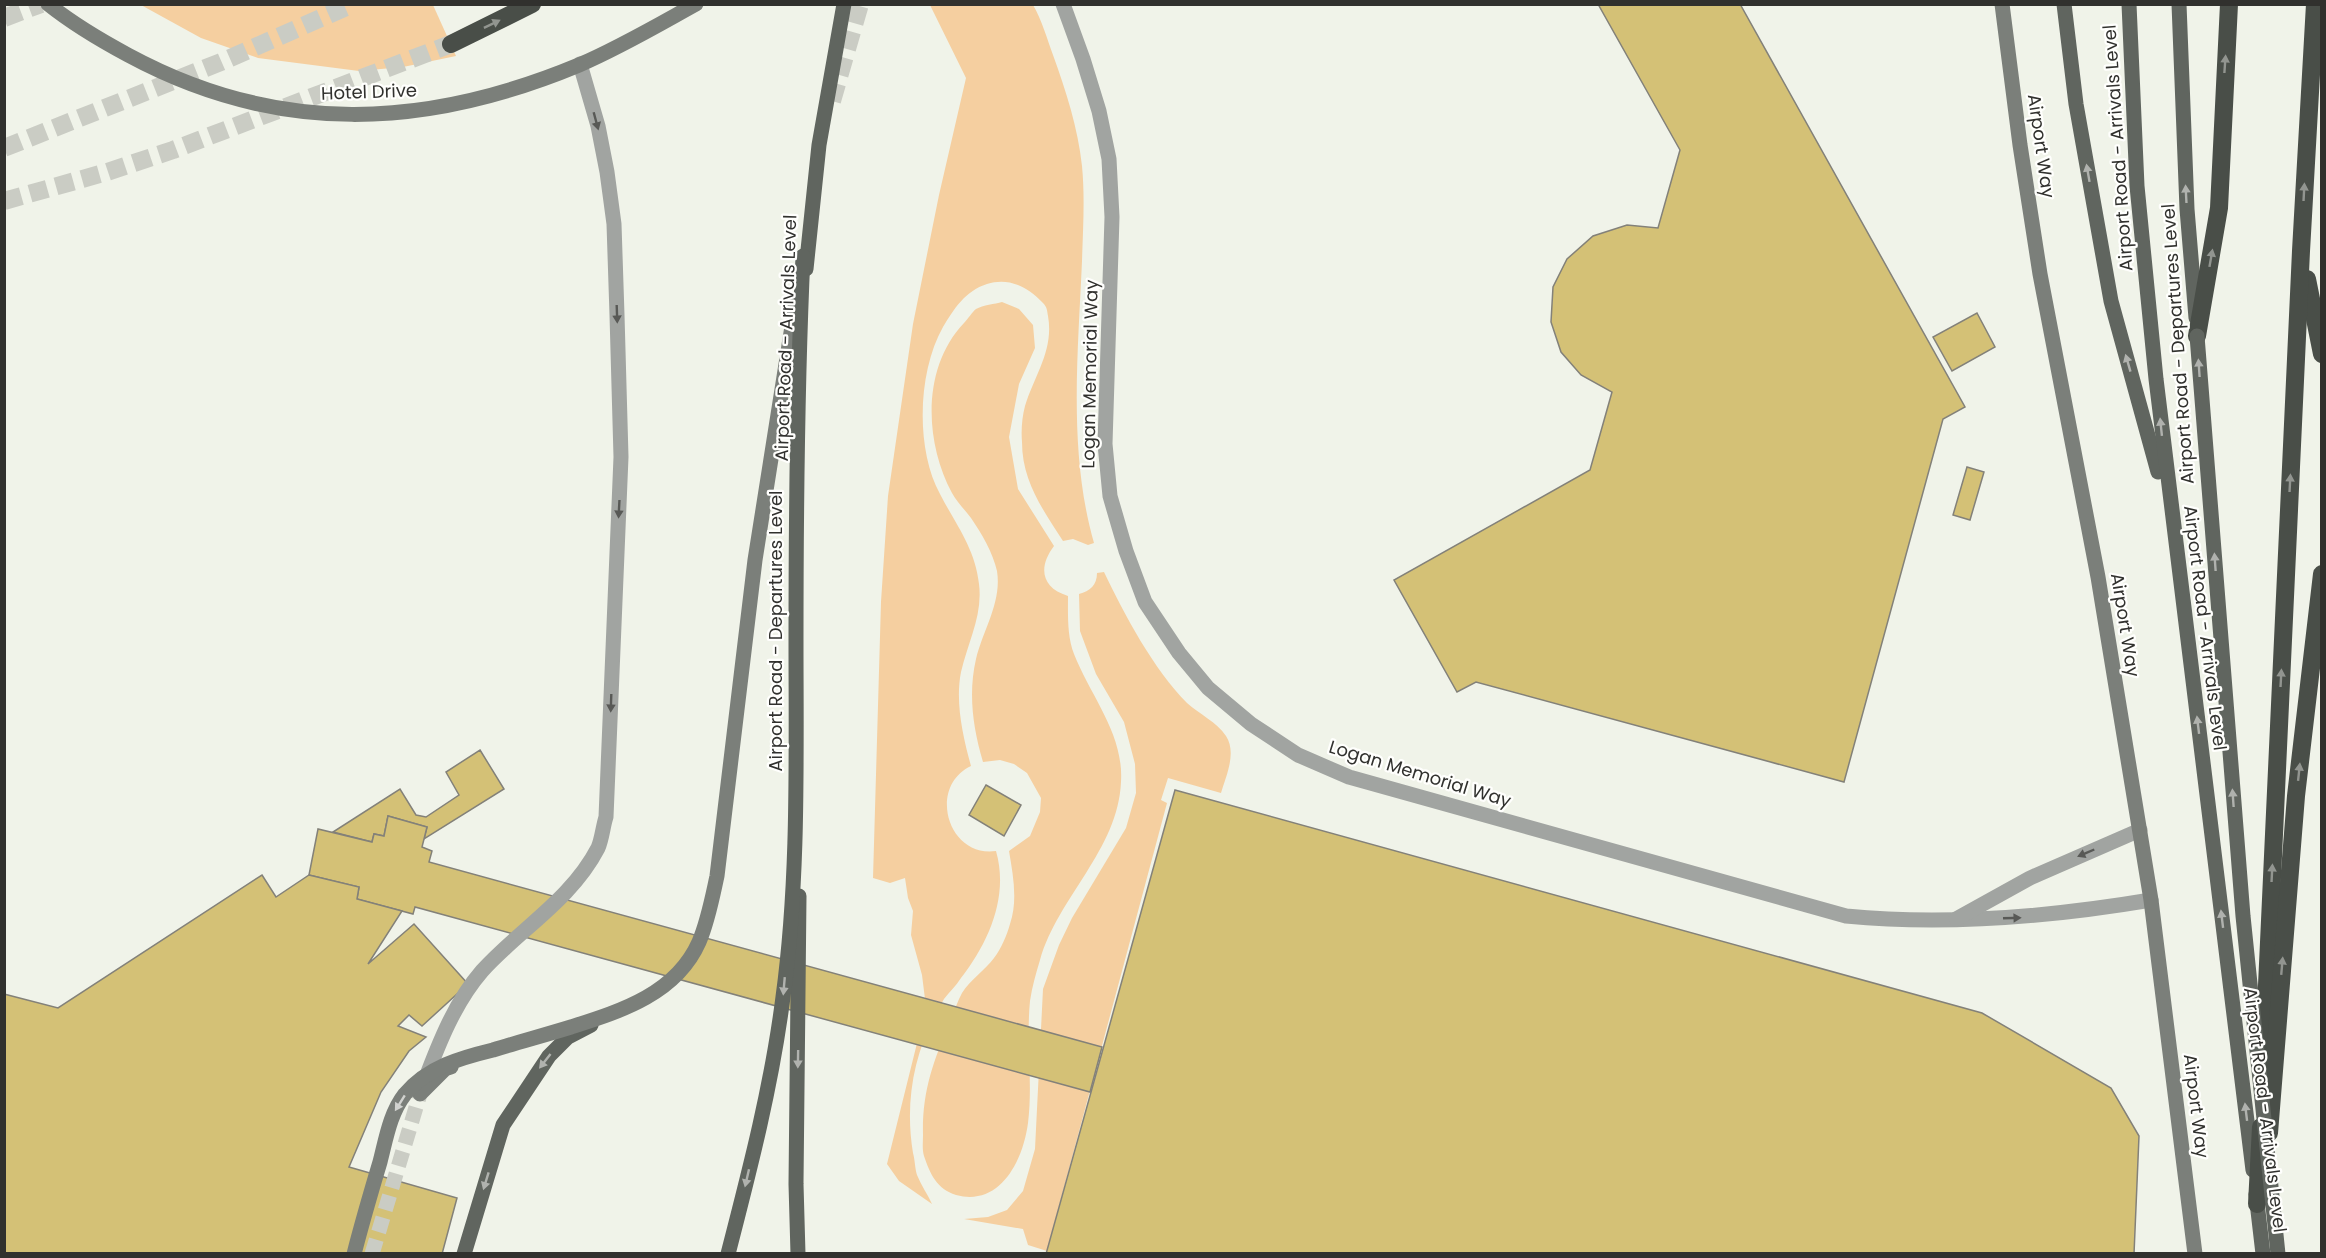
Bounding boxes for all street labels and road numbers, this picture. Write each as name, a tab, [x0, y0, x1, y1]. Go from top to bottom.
street label: Airport Road - Arrivals Level	[2096, 24, 2139, 272]
street label: Hotel Drive	[321, 77, 417, 106]
street label: Airport Way	[2022, 92, 2061, 200]
street label: Airport Road - Departures Level	[2155, 203, 2200, 485]
street label: Airport Road - Arrivals Level	[769, 214, 802, 462]
street label: Logan Memorial Way	[1075, 279, 1104, 469]
street label: Airport Road - Departures Level	[763, 490, 788, 772]
street label: Airport Road - Arrivals Level	[2178, 504, 2233, 752]
street label: Airport Way	[2105, 571, 2146, 679]
street label: Logan Memorial Way	[1326, 734, 1514, 813]
street label: Airport Road - Arrivals Level	[2238, 986, 2293, 1234]
street label: Airport Way	[2178, 1052, 2215, 1160]

